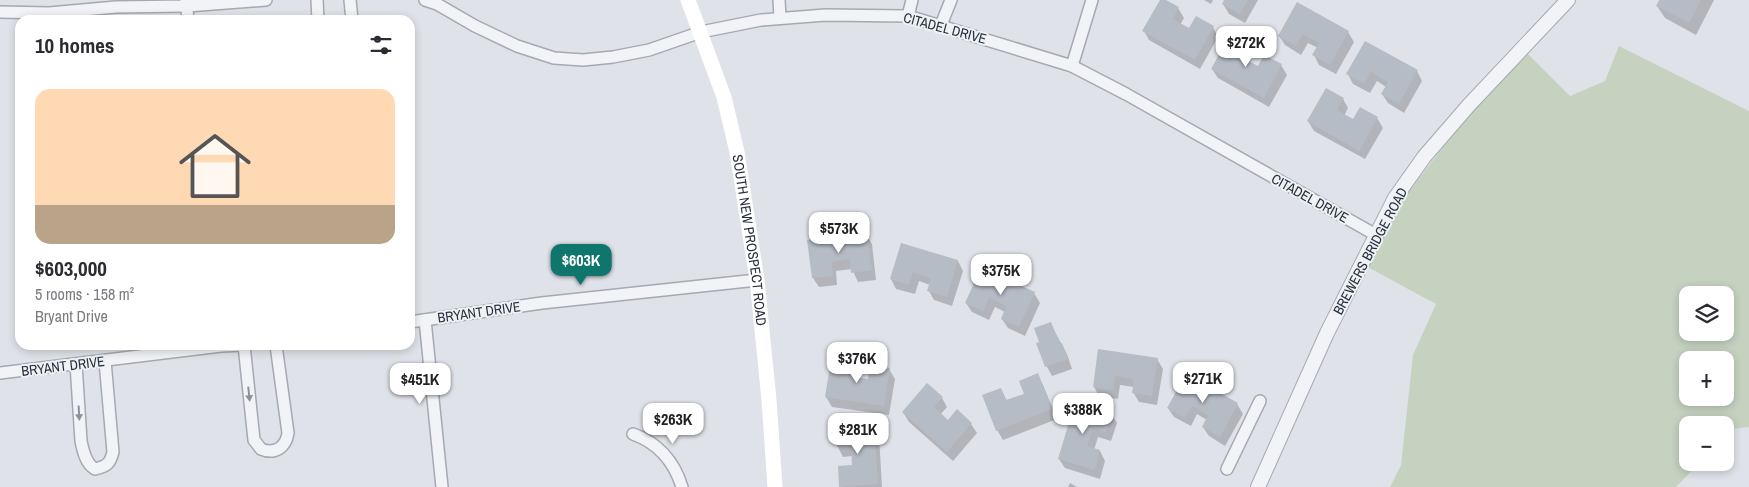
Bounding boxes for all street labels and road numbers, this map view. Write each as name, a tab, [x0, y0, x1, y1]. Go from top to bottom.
street label: CITADEL DRIVE	[901, 8, 989, 48]
street label: SOUTH NEW PROSPECT ROAD	[729, 153, 771, 327]
street label: CITADEL DRIVE	[1268, 169, 1352, 227]
street label: BREWERS BRIDGE ROAD	[1329, 184, 1411, 318]
street label: BRYANT DRIVE	[436, 297, 522, 327]
street label: BRYANT DRIVE	[20, 352, 106, 380]

